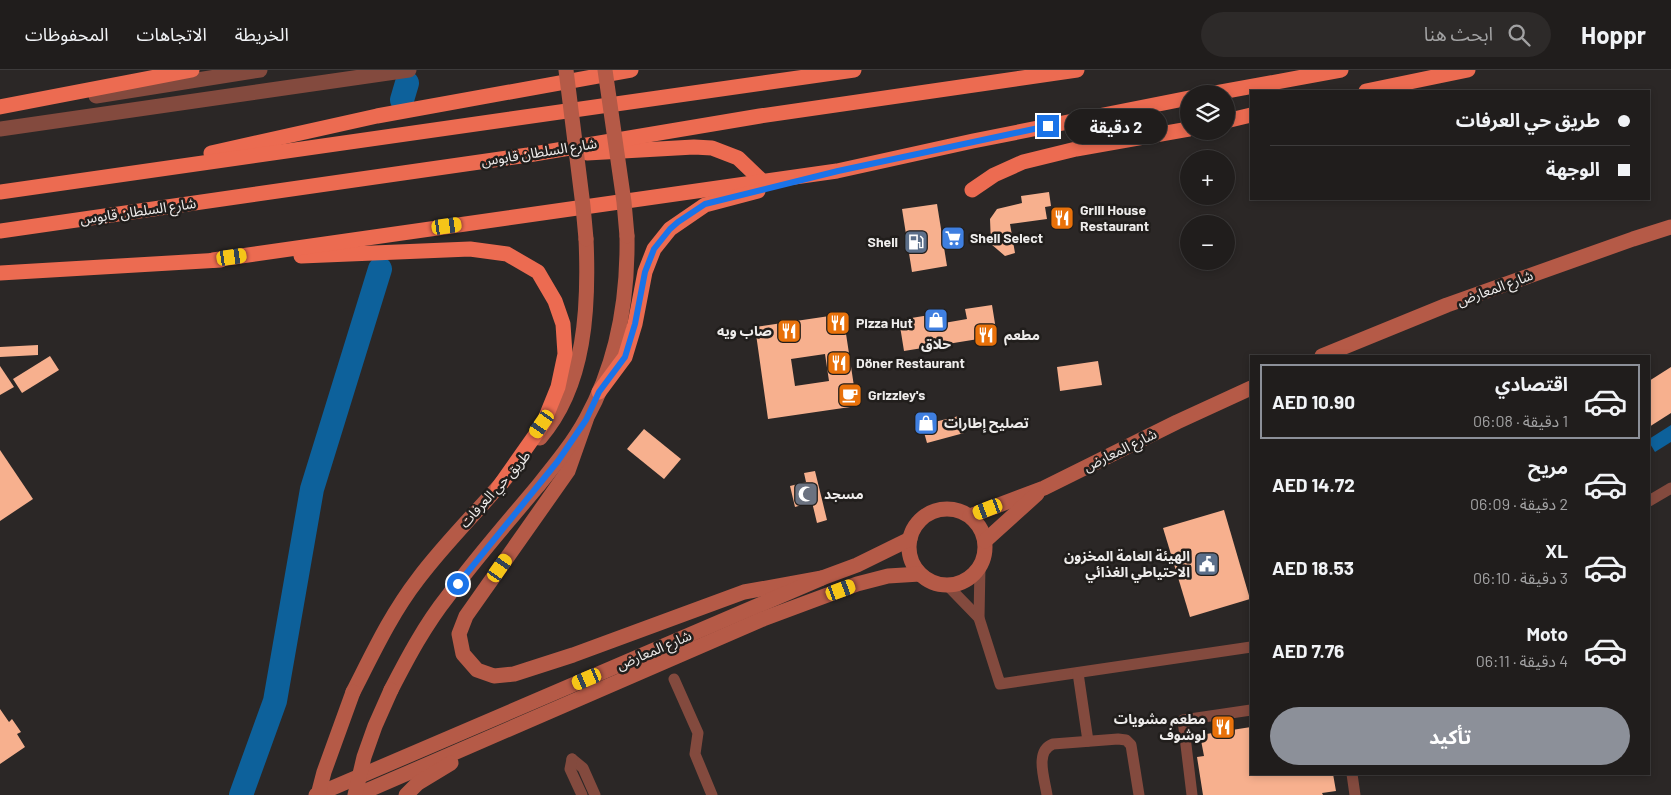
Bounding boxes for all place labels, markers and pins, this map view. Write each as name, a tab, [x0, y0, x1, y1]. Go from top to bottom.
place label: Grill House Restaurant	[1080, 201, 1149, 234]
restaurant icon: Grill House Restaurant	[1049, 205, 1075, 231]
supermarket icon: Shell Select	[940, 225, 966, 251]
fuel station icon: Shell	[903, 229, 929, 255]
place label: Shell Select	[970, 229, 1043, 246]
place label: Shell	[868, 233, 898, 250]
shop icon: حلاق	[923, 307, 949, 333]
restaurant icon: Pizza Hut	[825, 310, 851, 336]
place label: Pizza Hut	[856, 314, 913, 331]
restaurant icon: صاب ويه	[776, 318, 802, 344]
place label: صاب ويه	[717, 322, 772, 339]
restaurant icon: مطعم	[973, 322, 999, 348]
place label: مطعم	[1004, 326, 1040, 346]
place label: حلاق	[921, 335, 951, 352]
restaurant icon: Döner Restaurant	[826, 350, 852, 376]
place label: Döner Restaurant	[856, 354, 965, 371]
cafe icon: Grizzley's	[837, 382, 863, 408]
place label: Grizzley's	[868, 386, 925, 403]
shop icon: تصليح إطارات	[913, 410, 939, 436]
place label: تصليح إطارات	[944, 414, 1029, 433]
mosque icon: مسجد	[793, 481, 819, 507]
place label: مسجد	[824, 485, 864, 502]
place label: الهيئة العامة المخزون الاحتياطي الغذائي	[1064, 547, 1190, 583]
public building icon: الهيئة العامة المخزون الاحتياطي الغذائي	[1194, 551, 1220, 577]
place label: مطعم مشويات لوشوف	[1114, 710, 1206, 743]
restaurant icon: مطعم مشويات لوشوف	[1210, 714, 1236, 740]

